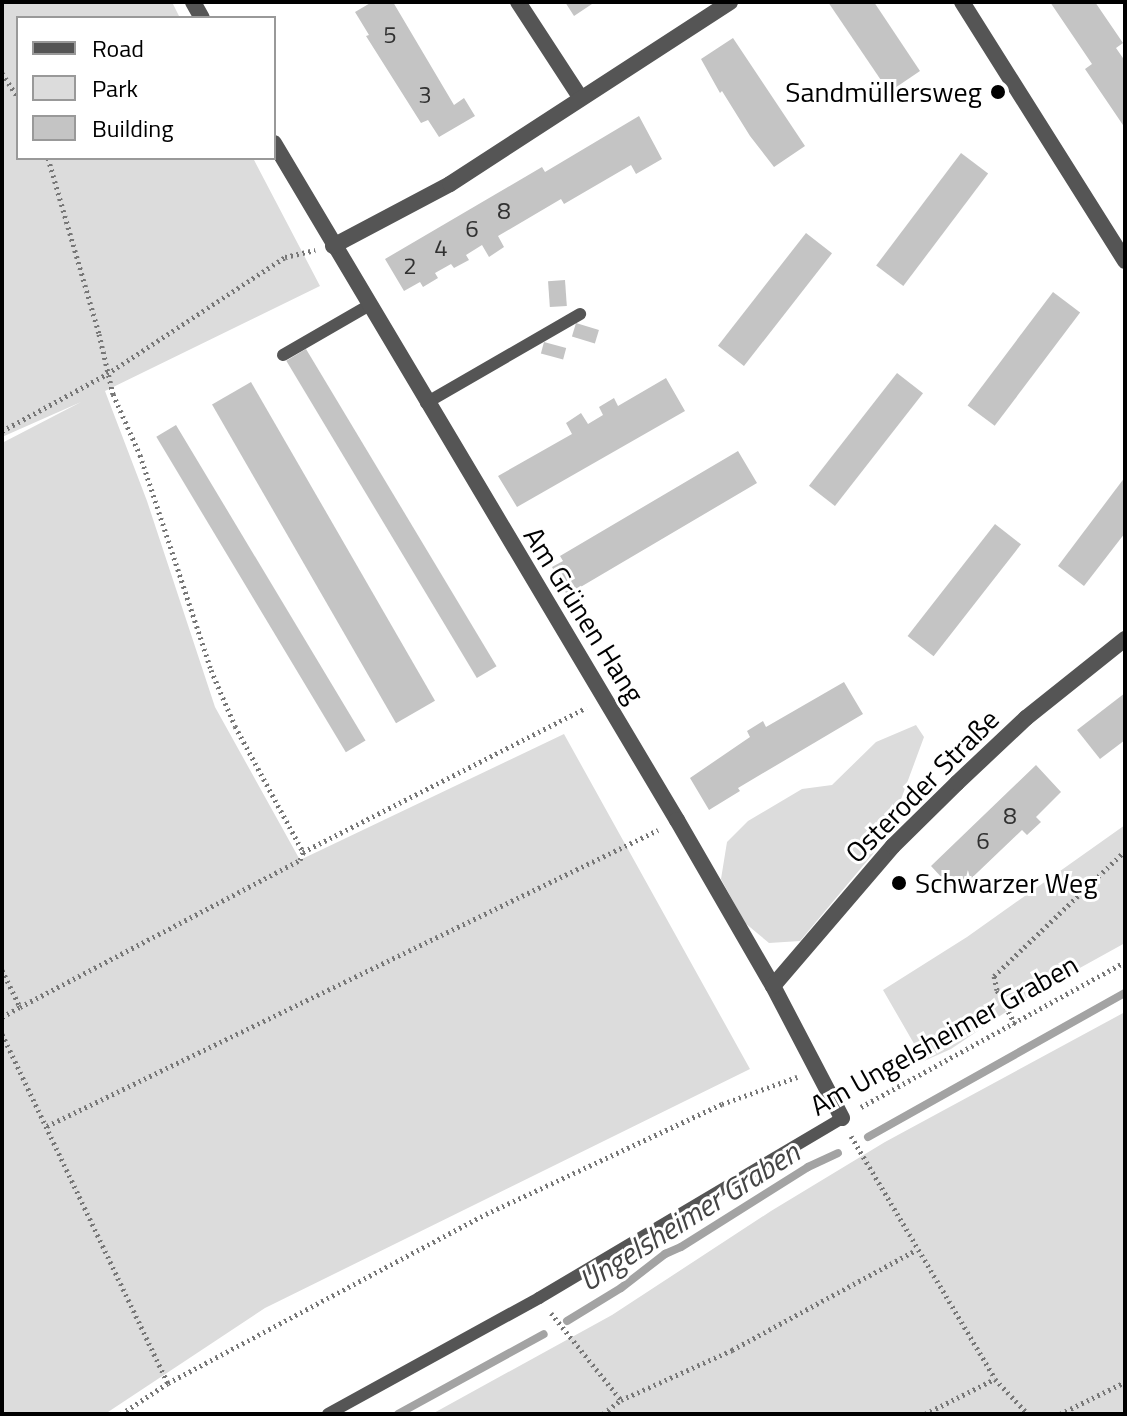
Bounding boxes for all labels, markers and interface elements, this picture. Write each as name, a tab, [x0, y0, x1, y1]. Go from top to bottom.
legend	[16, 16, 276, 160]
house number: 5	[383, 21, 397, 49]
text: Road	[92, 30, 144, 66]
text: Park	[92, 70, 138, 106]
place label: Sandmüllersweg	[785, 75, 982, 109]
house number: 3	[418, 81, 432, 109]
marker: Sandmüllersweg	[989, 83, 1007, 101]
text: Building	[92, 110, 174, 146]
house number: 8	[497, 197, 511, 225]
house number: 6	[465, 215, 479, 243]
house number: 4	[434, 234, 448, 262]
house number: 2	[403, 252, 417, 280]
street label: Am Grünen Hang	[517, 521, 651, 709]
street label: Osteroder Straße	[838, 702, 1006, 870]
house number: 8	[1003, 802, 1017, 830]
house number: 6	[976, 827, 990, 855]
place label: Schwarzer Weg	[915, 866, 1098, 900]
marker: Schwarzer Weg	[890, 874, 908, 892]
street label: Am Ungelsheimer Graben	[804, 947, 1084, 1123]
water label: Ungelsheimer Graben	[572, 1134, 806, 1298]

